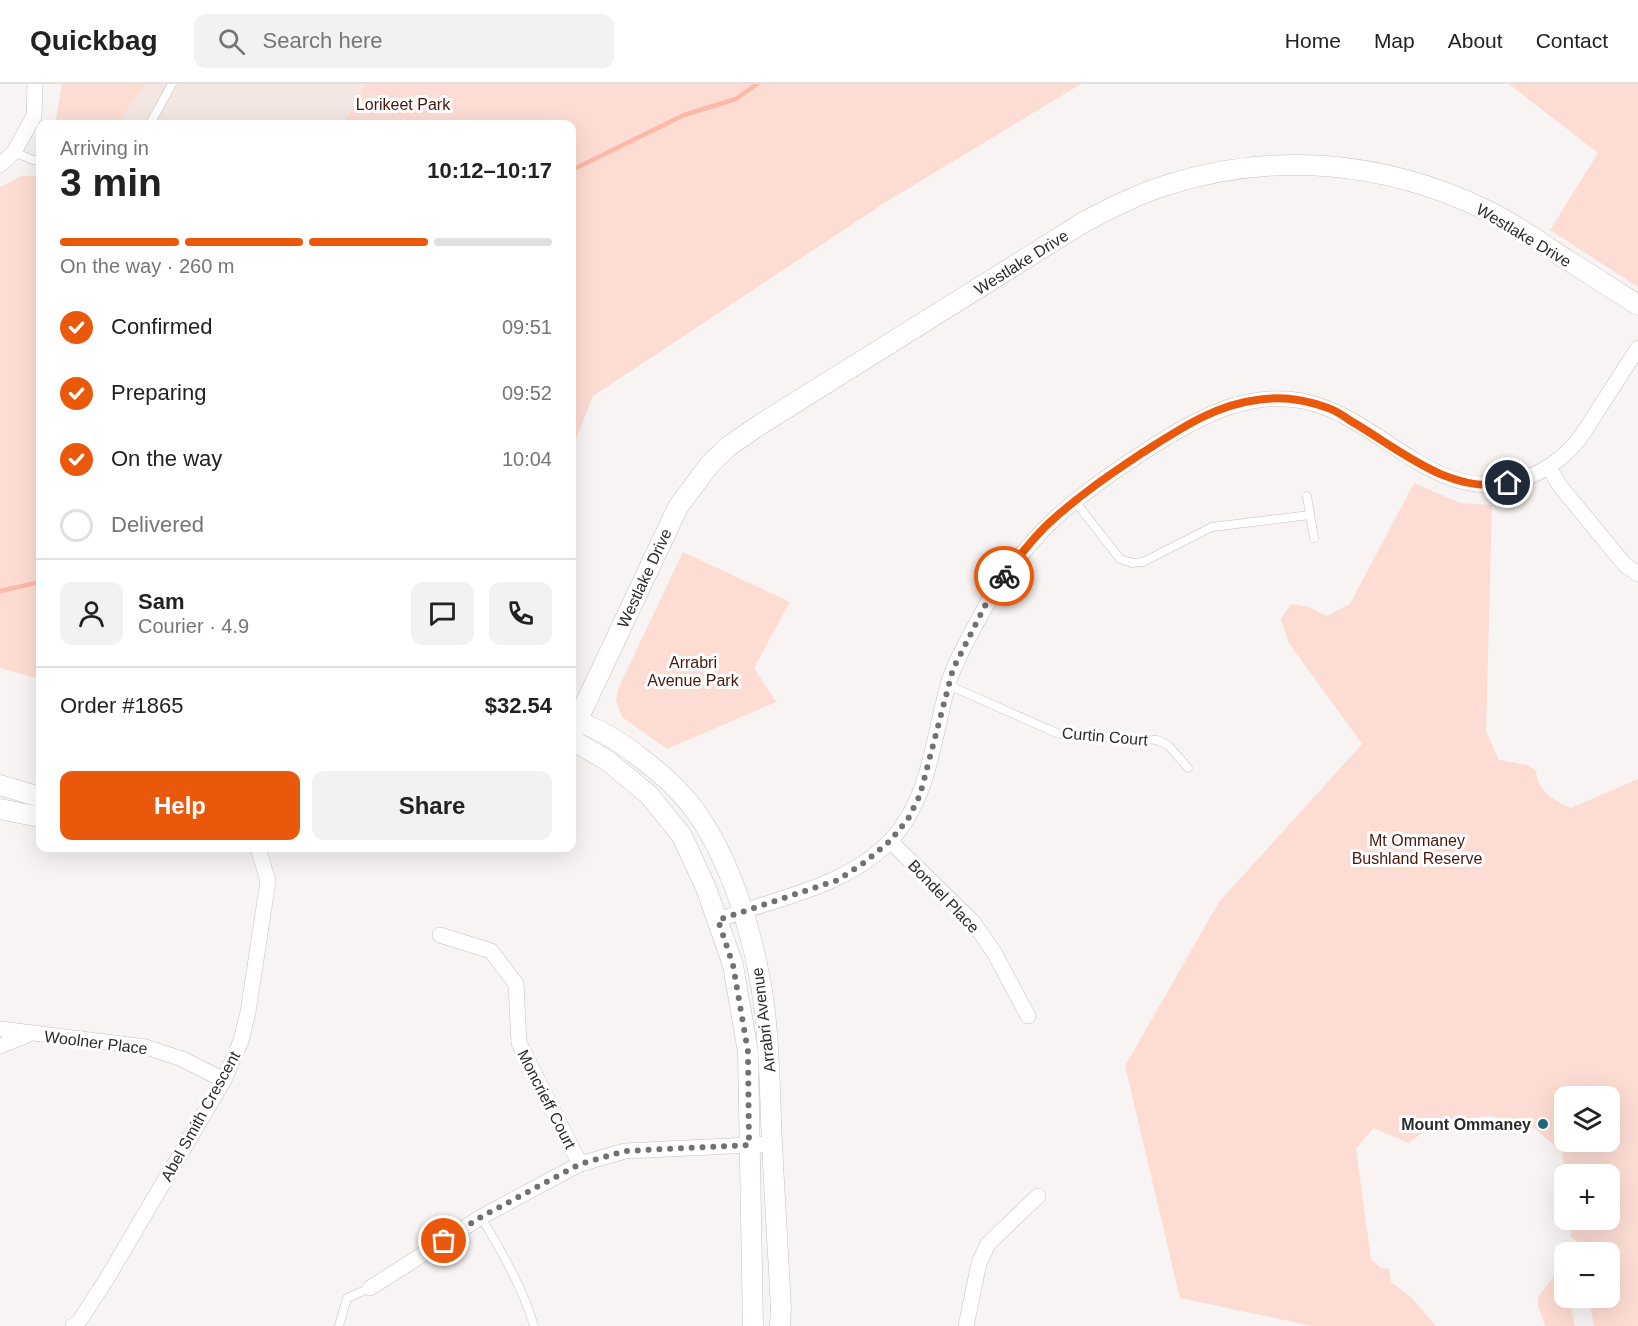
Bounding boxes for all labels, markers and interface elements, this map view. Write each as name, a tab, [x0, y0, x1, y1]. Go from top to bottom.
search box	[194, 14, 614, 68]
text: Quickbag	[30, 25, 158, 56]
icon: search	[215, 25, 248, 58]
text: Search here	[263, 28, 382, 53]
text: Home	[1285, 29, 1341, 52]
text: Map	[1374, 29, 1415, 52]
text: About	[1448, 29, 1503, 52]
text: Contact	[1536, 29, 1608, 52]
park label: Lorikeet Park	[356, 96, 451, 113]
text: Arriving in	[60, 137, 149, 159]
text: 10:12–10:17	[427, 158, 552, 183]
text: 3 min	[60, 161, 162, 204]
street label: Westlake Drive	[1473, 201, 1574, 270]
street label: Westlake Drive	[971, 227, 1071, 298]
text: On the way · 260 m	[60, 255, 235, 277]
icon: check	[60, 311, 93, 344]
text: Confirmed	[111, 314, 212, 339]
text: 09:51	[502, 316, 552, 338]
icon: check	[60, 377, 93, 410]
text: Preparing	[111, 380, 206, 405]
text: 09:52	[502, 382, 552, 404]
icon: check	[60, 443, 93, 476]
text: On the way	[111, 446, 222, 471]
text: 10:04	[502, 448, 552, 470]
pin	[1482, 457, 1533, 508]
icon: home	[1491, 466, 1524, 499]
text: Delivered	[111, 512, 204, 537]
street label: Westlake Drive	[614, 526, 675, 630]
courier	[974, 546, 1034, 606]
icon: bike	[988, 560, 1021, 593]
button: person	[60, 582, 123, 645]
button: chat	[411, 582, 474, 645]
button: phone	[489, 582, 552, 645]
text: Sam	[138, 589, 184, 614]
text: Courier · 4.9	[138, 615, 249, 637]
park label: Arrabri Avenue Park	[647, 654, 740, 689]
text: Order #1865	[60, 693, 184, 718]
text: $32.54	[485, 693, 552, 718]
street label: Curtin Court	[1061, 724, 1149, 749]
button: Help	[60, 771, 300, 840]
button: Share	[312, 771, 552, 840]
park label: Mt Ommaney Bushland Reserve	[1352, 832, 1482, 867]
street label: Bondel Place	[905, 857, 983, 936]
street label: Arrabri Avenue	[749, 966, 778, 1073]
street label: Woolner Place	[43, 1028, 149, 1057]
street label: Moncrieff Court	[514, 1047, 579, 1152]
street label: Abel Smith Crescent	[158, 1048, 243, 1184]
map controls	[1554, 1086, 1620, 1308]
button: layers	[1554, 1086, 1620, 1152]
place label: Mount Ommaney	[1401, 1116, 1531, 1133]
marker: Mount Ommaney	[1536, 1117, 1550, 1131]
button: +	[1554, 1164, 1620, 1230]
pin	[418, 1215, 469, 1266]
icon: bag	[427, 1224, 460, 1257]
button: −	[1554, 1242, 1620, 1308]

